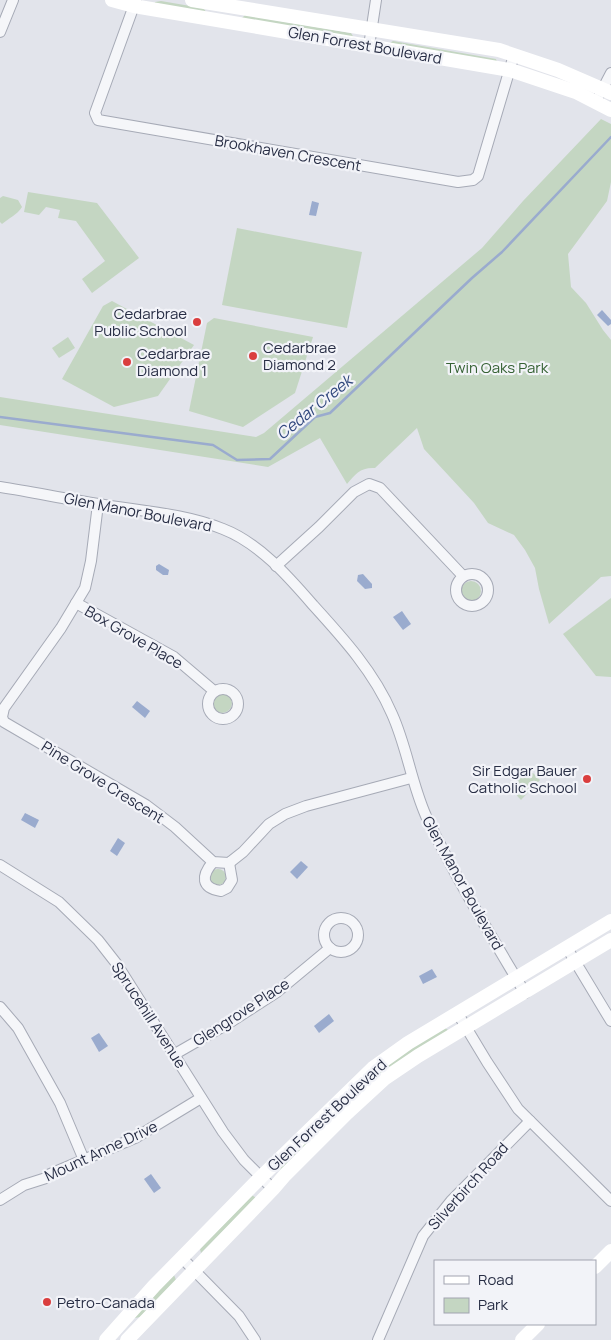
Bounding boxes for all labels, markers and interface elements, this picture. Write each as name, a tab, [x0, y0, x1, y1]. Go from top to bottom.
street label: Glen Forrest Boulevard	[287, 21, 443, 69]
street label: Brookhaven Crescent	[213, 130, 363, 176]
place label: Cedarbrae Public School	[94, 303, 187, 341]
marker: Cedarbrae Public School	[191, 316, 203, 328]
place label: Cedarbrae Diamond 2	[263, 337, 336, 375]
place label: Cedarbrae Diamond 1	[137, 343, 210, 381]
marker: Cedarbrae Diamond 2	[247, 350, 259, 362]
marker: Cedarbrae Diamond 1	[121, 356, 133, 368]
park label: Twin Oaks Park	[446, 357, 549, 378]
water label: Cedar Creek	[271, 368, 358, 444]
street label: Glen Manor Boulevard	[62, 487, 214, 537]
street label: Box Grove Place	[81, 600, 187, 674]
street label: Pine Grove Crescent	[38, 736, 168, 828]
place label: Sir Edgar Bauer Catholic School	[468, 760, 578, 798]
marker: Sir Edgar Bauer Catholic School	[581, 773, 593, 785]
street label: Glen Manor Boulevard	[417, 812, 509, 954]
street label: Sprucehill Avenue	[107, 958, 191, 1073]
street label: Glengrove Place	[189, 973, 293, 1051]
street label: Glen Forrest Boulevard	[263, 1054, 391, 1176]
street label: Mount Anne Drive	[41, 1116, 161, 1186]
street label: Silverbirch Road	[423, 1138, 513, 1234]
legend	[434, 1260, 596, 1325]
text: Road	[478, 1269, 514, 1290]
place label: Petro-Canada	[57, 1292, 155, 1313]
text: Park	[478, 1294, 508, 1315]
marker: Petro-Canada	[41, 1296, 53, 1308]

